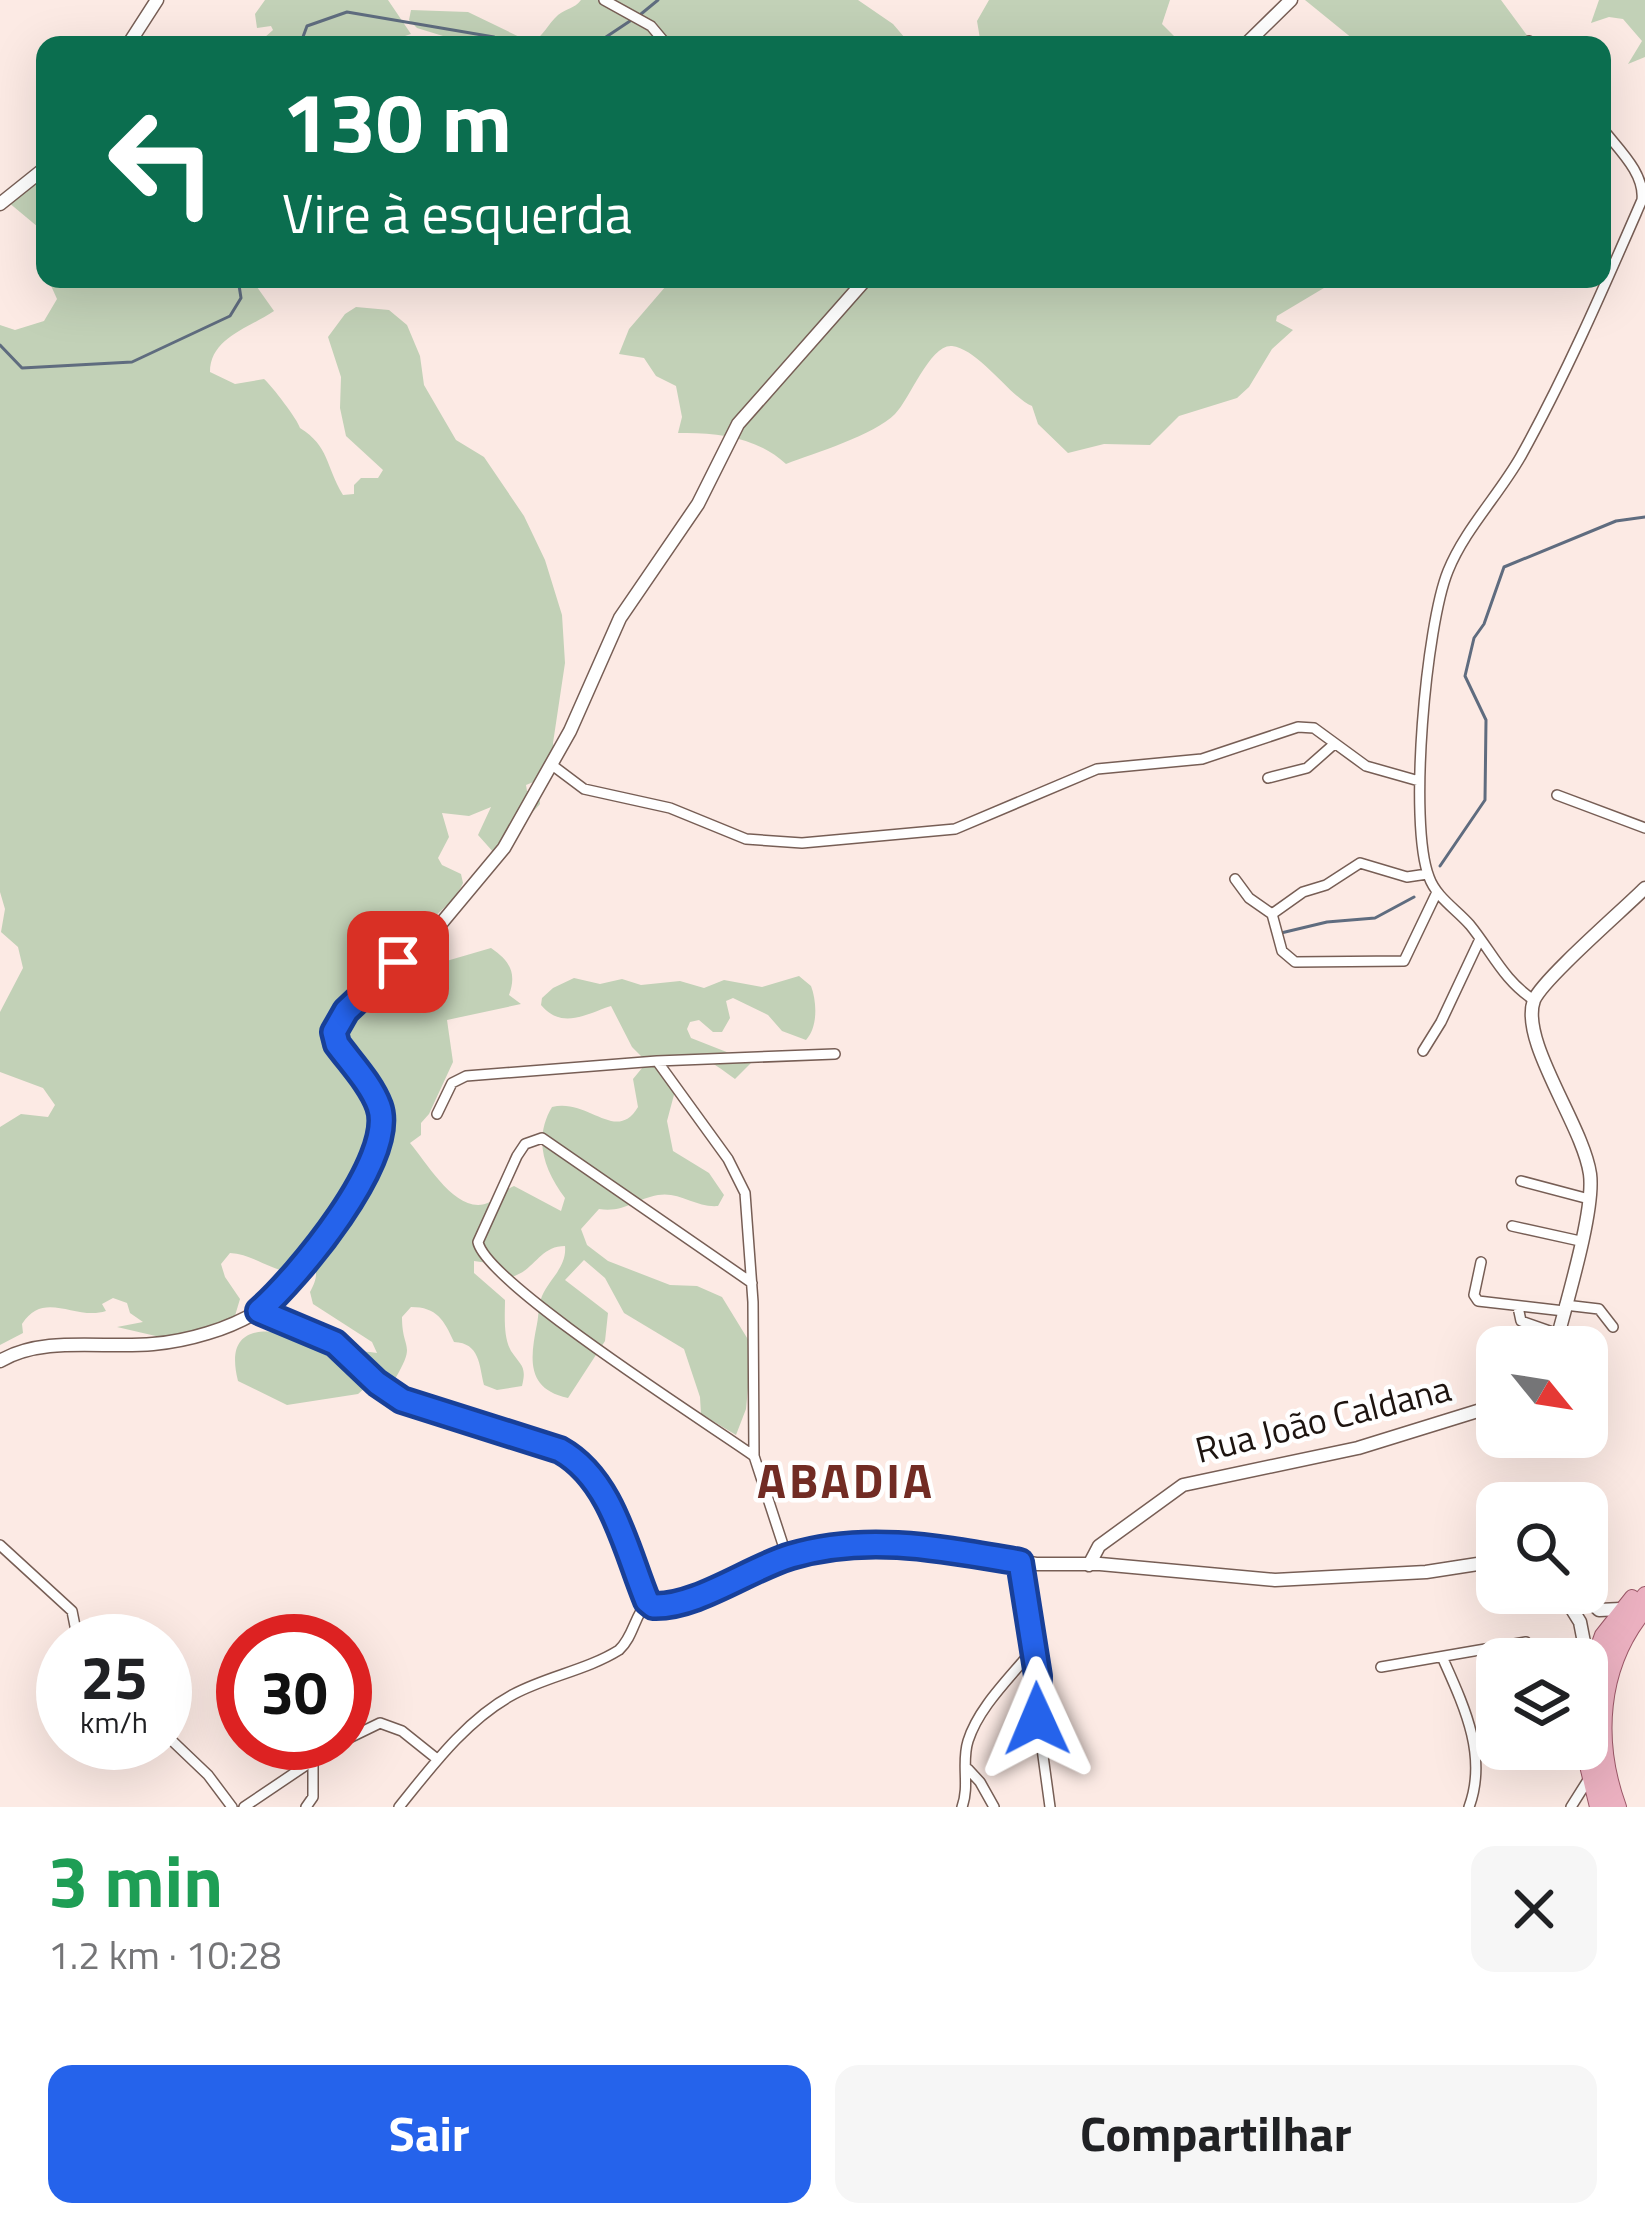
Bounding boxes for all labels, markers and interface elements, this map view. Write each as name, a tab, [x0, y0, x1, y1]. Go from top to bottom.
text: 130 m	[282, 57, 512, 185]
icon: left	[84, 84, 240, 240]
text: Vire à esquerda	[282, 172, 632, 254]
pin	[347, 911, 449, 1013]
icon: arrive	[365, 929, 431, 995]
north arrow	[1476, 1326, 1608, 1458]
map controls	[1476, 1326, 1608, 1770]
street label: Rua João Caldana	[1189, 1360, 1457, 1477]
district label: ABADIA	[757, 1444, 935, 1517]
button: search	[1476, 1482, 1608, 1614]
speed limit sign: 30	[216, 1614, 372, 1770]
text: 25	[80, 1631, 148, 1722]
button: layers	[1476, 1638, 1608, 1770]
position arrow	[974, 1656, 1100, 1782]
text: km/h	[80, 1699, 148, 1745]
text: 3 min	[48, 1825, 223, 1935]
button: close	[1471, 1846, 1597, 1972]
text: 1.2 km · 10:28	[48, 1925, 281, 1984]
button: Sair	[48, 2065, 811, 2203]
button: Compartilhar	[835, 2065, 1597, 2203]

